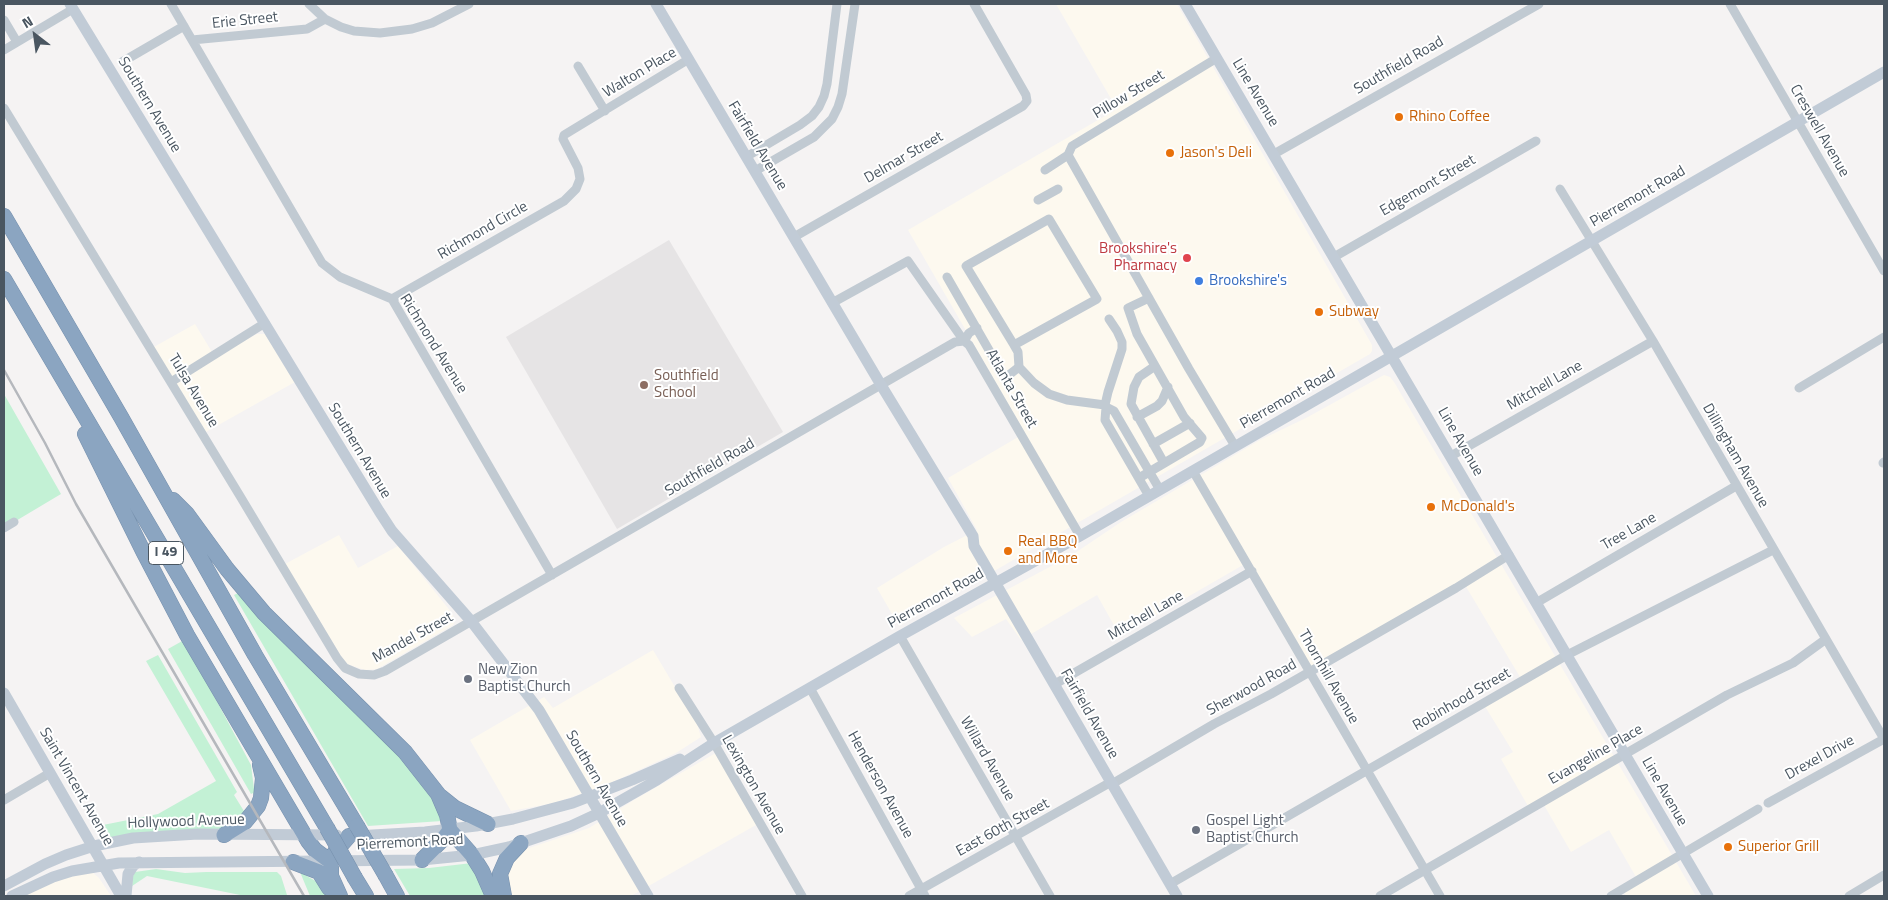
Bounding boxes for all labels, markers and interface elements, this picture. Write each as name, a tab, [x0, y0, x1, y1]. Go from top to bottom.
street label: Erie Street	[211, 9, 279, 33]
north arrow	[10, 10, 60, 60]
text: N	[18, 10, 37, 33]
street label: Southfield Road	[1351, 33, 1447, 99]
street label: Walton Place	[600, 44, 680, 102]
street label: Southern Avenue	[113, 54, 185, 156]
street label: Line Avenue	[1228, 56, 1282, 130]
street label: Pillow Street	[1090, 67, 1168, 123]
street label: Creswell Avenue	[1785, 82, 1853, 180]
street label: Fairfield Avenue	[723, 98, 791, 194]
place label: Rhino Coffee	[1409, 108, 1490, 126]
marker: Rhino Coffee	[1393, 111, 1405, 123]
street label: Delmar Street	[861, 128, 947, 188]
place label: Jason's Deli	[1180, 144, 1252, 162]
marker: Jason's Deli	[1164, 147, 1176, 159]
street label: Edgemont Street	[1377, 151, 1479, 221]
street label: Pierremont Road	[1587, 162, 1689, 232]
street label: Richmond Circle	[435, 198, 531, 264]
place label: Brookshire's Pharmacy	[1099, 240, 1177, 275]
marker: Brookshire's Pharmacy	[1181, 252, 1193, 264]
place label: Brookshire's	[1209, 272, 1287, 290]
marker: Brookshire's	[1193, 275, 1205, 287]
street label: Richmond Avenue	[395, 291, 471, 397]
place label: Subway	[1329, 303, 1379, 321]
marker: Subway	[1313, 306, 1325, 318]
street label: Atlanta Street	[981, 347, 1041, 431]
street label: Tulsa Avenue	[164, 351, 222, 431]
street label: Mitchell Lane	[1504, 357, 1586, 415]
street label: Pierremont Road	[1237, 364, 1339, 434]
place label: Southfield School	[654, 367, 719, 402]
marker: Southfield School	[638, 379, 650, 391]
street label: Southern Avenue	[323, 400, 395, 502]
street label: Dillingham Avenue	[1698, 401, 1772, 511]
street label: Line Avenue	[1433, 404, 1487, 480]
street label: Southfield Road	[662, 435, 758, 501]
place label: McDonald's	[1441, 498, 1515, 516]
marker: McDonald's	[1425, 501, 1437, 513]
street label: Tree Lane	[1598, 509, 1660, 555]
place label: Real BBQ and More	[1018, 533, 1078, 568]
road number: I 49	[148, 542, 184, 564]
marker: Real BBQ and More	[1002, 545, 1014, 557]
street label: Pierremont Road	[885, 565, 987, 633]
street label: Mitchell Lane	[1105, 587, 1187, 645]
street label: Mandel Street	[370, 609, 456, 667]
street label: Thornhill Avenue	[1294, 627, 1362, 727]
street label: Sherwood Road	[1204, 656, 1300, 720]
place label: New Zion Baptist Church	[478, 661, 571, 696]
street label: Robinhood Street	[1410, 665, 1514, 735]
street label: Fairfield Avenue	[1056, 666, 1122, 762]
marker: New Zion Baptist Church	[462, 673, 474, 685]
street label: Willard Avenue	[956, 714, 1018, 804]
street label: Evangeline Place	[1546, 721, 1646, 789]
street label: Saint Vincent Avenue	[35, 725, 117, 849]
street label: Southern Avenue	[561, 728, 631, 830]
street label: Henderson Avenue	[843, 728, 917, 842]
street label: Lexington Avenue	[717, 732, 789, 838]
street label: Drexel Drive	[1782, 732, 1858, 784]
street label: Line Avenue	[1637, 754, 1691, 830]
street label: East 60th Street	[953, 795, 1053, 861]
street label: Hollywood Avenue	[127, 811, 245, 833]
place label: Gospel Light Baptist Church	[1206, 812, 1299, 847]
marker: Gospel Light Baptist Church	[1190, 824, 1202, 836]
street label: Pierremont Road	[356, 831, 464, 855]
place label: Superior Grill	[1738, 838, 1819, 856]
marker: Superior Grill	[1722, 841, 1734, 853]

